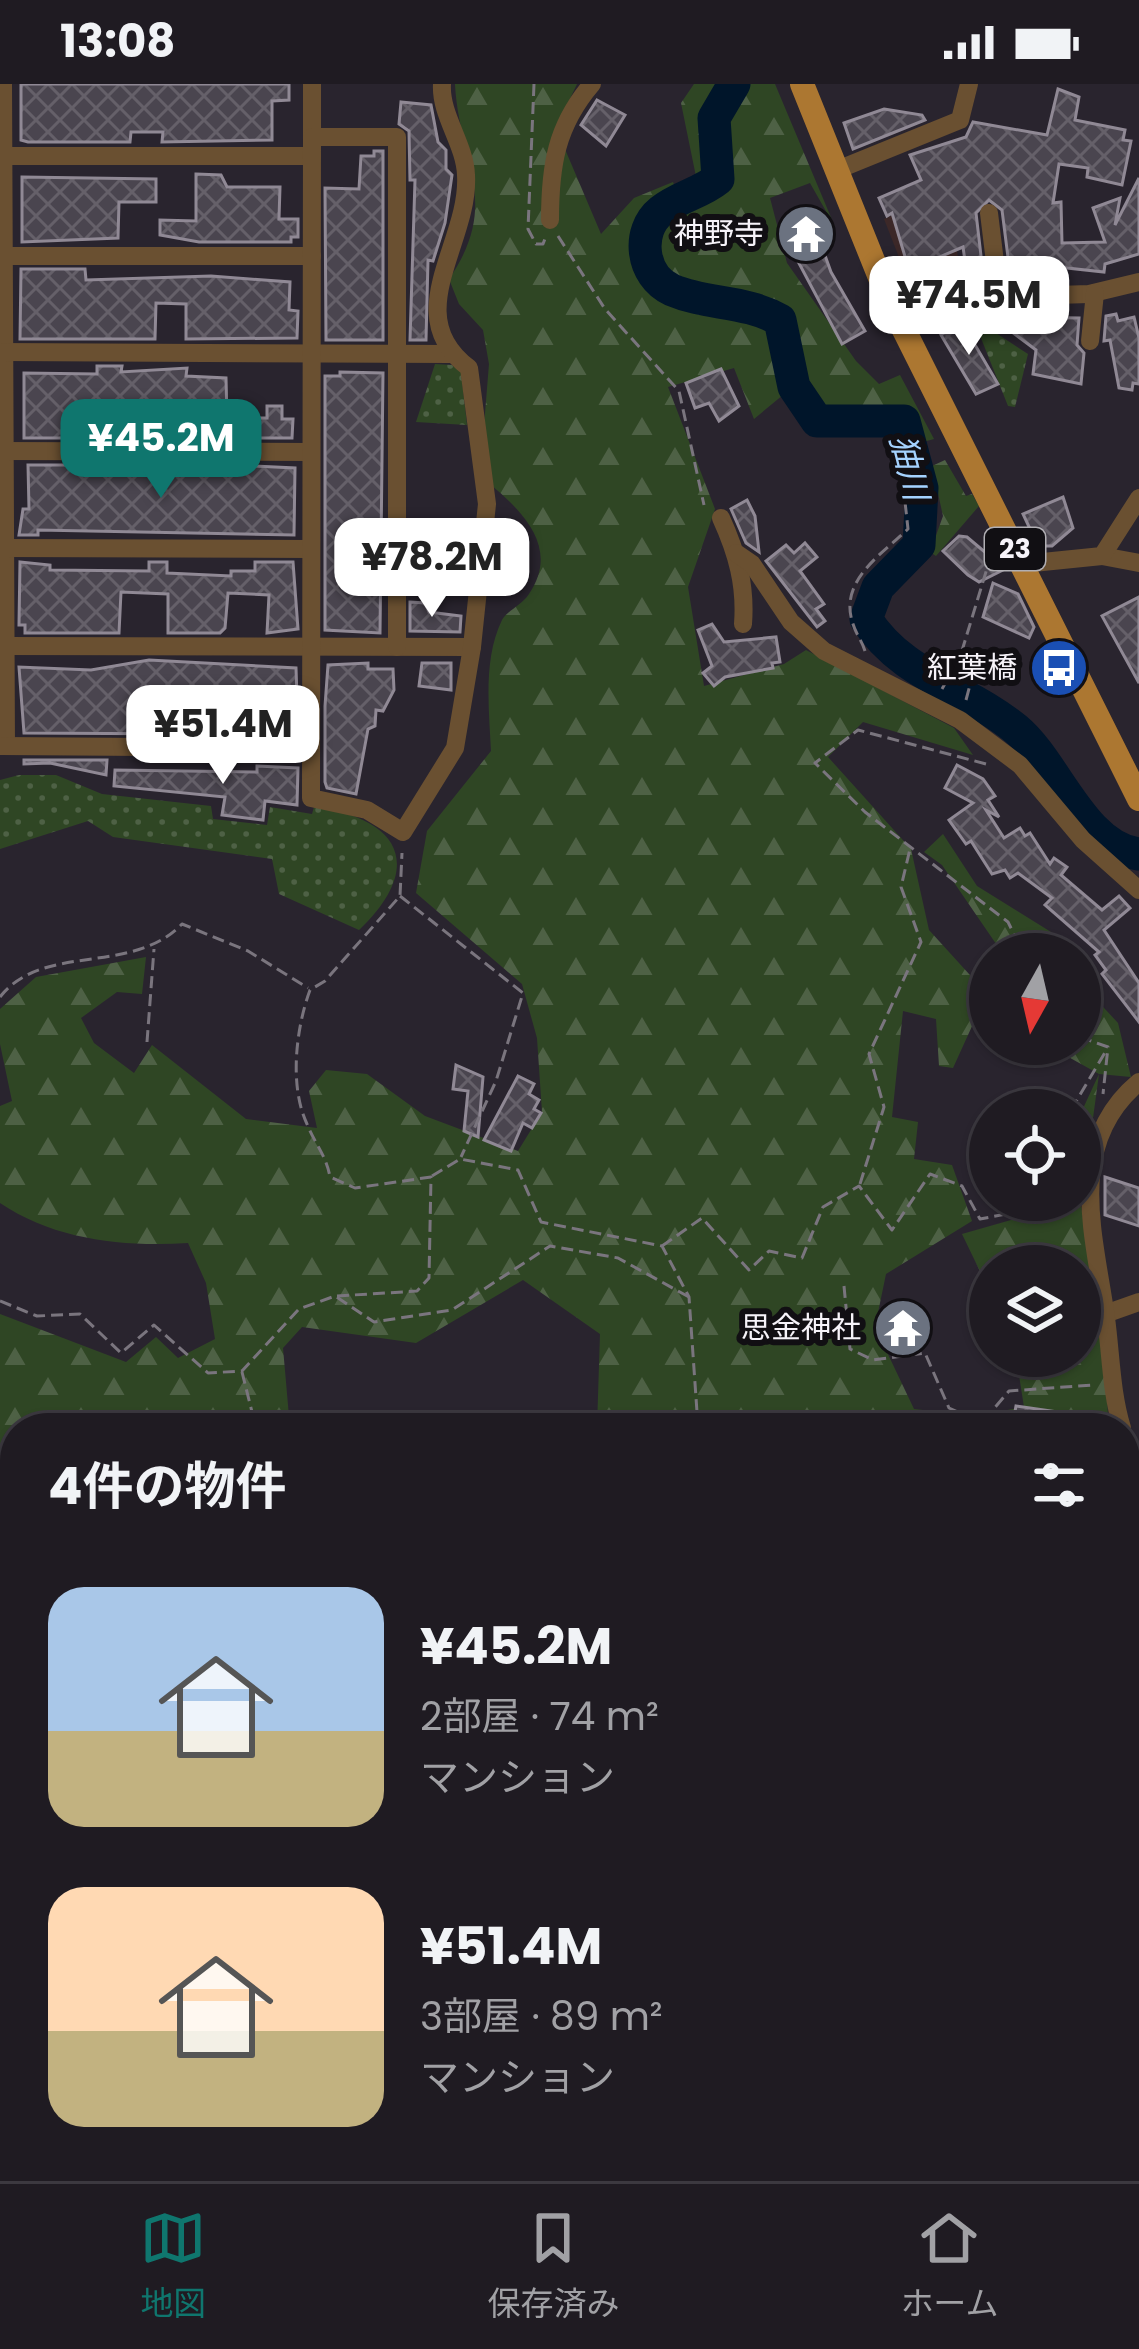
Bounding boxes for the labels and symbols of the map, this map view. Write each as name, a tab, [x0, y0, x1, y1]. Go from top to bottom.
temple icon: 神野寺	[775, 203, 837, 265]
place label: 神野寺	[674, 212, 764, 255]
pin: ¥74.5M	[871, 256, 1067, 358]
pin: ¥45.2M	[63, 399, 259, 501]
water label: 㹨川	[879, 429, 941, 508]
pin: ¥78.2M	[334, 518, 530, 620]
road number: 23	[985, 528, 1045, 570]
bus stop icon: 紅葉橋	[1028, 637, 1090, 699]
place label: 紅葉橋	[927, 646, 1017, 689]
pin: ¥51.4M	[125, 685, 321, 787]
north arrow	[969, 933, 1101, 1065]
temple icon: 思金神社	[872, 1297, 934, 1359]
place label: 思金神社	[741, 1306, 861, 1349]

